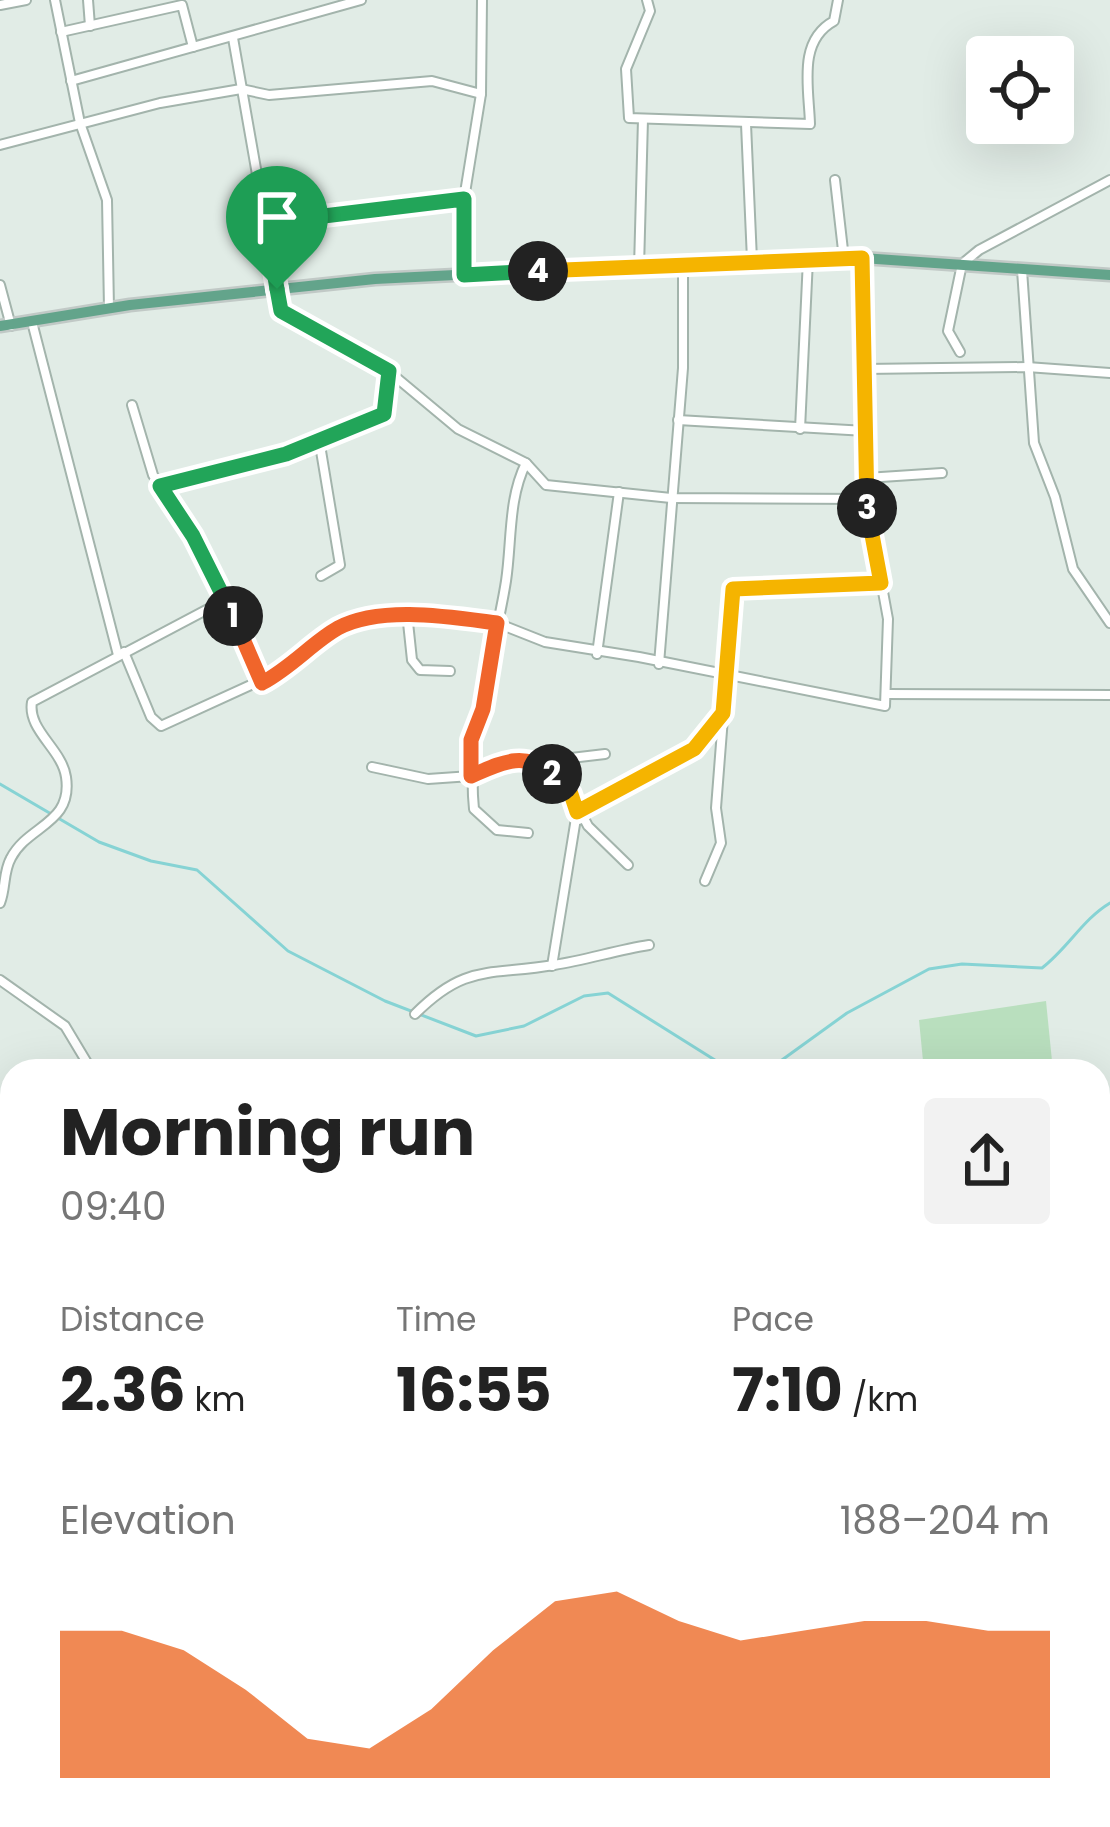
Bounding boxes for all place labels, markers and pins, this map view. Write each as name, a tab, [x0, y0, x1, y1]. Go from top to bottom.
pin	[226, 166, 328, 289]
pin: 4	[508, 241, 568, 301]
pin: 3	[837, 478, 897, 538]
pin: 1	[203, 586, 263, 646]
pin: 2	[522, 744, 582, 804]

